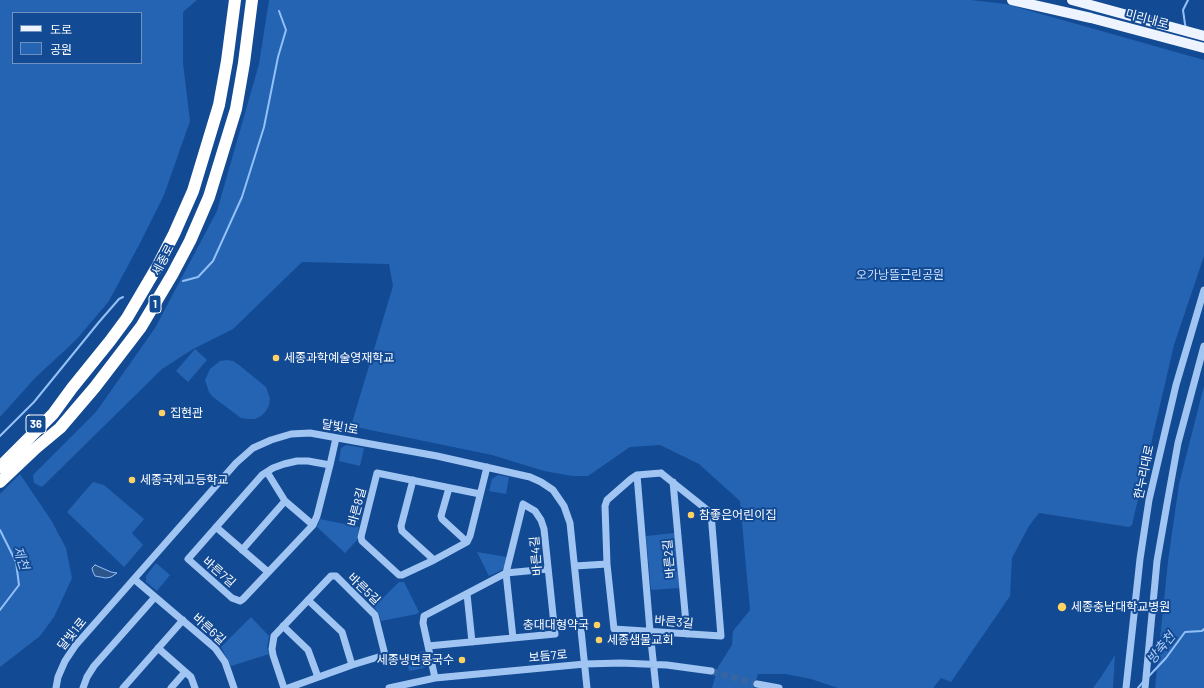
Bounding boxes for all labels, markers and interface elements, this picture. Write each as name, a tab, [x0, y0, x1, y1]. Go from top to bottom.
street label: 미리내로	[1124, 6, 1170, 32]
legend	[12, 12, 142, 64]
text: 도로	[50, 22, 72, 36]
text: 공원	[50, 42, 72, 56]
street label: 세종로	[149, 242, 177, 278]
park label: 오가낭뜰근린공원	[856, 268, 944, 282]
road number: 1	[149, 295, 161, 313]
place label: 세종과학예술영재학교	[284, 351, 394, 365]
marker: 세종과학예술영재학교	[271, 353, 281, 363]
place label: 집현관	[170, 406, 203, 420]
marker: 집현관	[157, 408, 167, 418]
road number: 36	[26, 415, 46, 433]
street label: 달빛1로	[320, 417, 360, 437]
street label: 한누리대로	[1131, 444, 1157, 500]
place label: 세종국제고등학교	[140, 473, 228, 487]
marker: 세종국제고등학교	[127, 475, 137, 485]
street label: 바른8길	[345, 486, 369, 528]
place label: 참좋은어린이집	[699, 508, 776, 522]
marker: 참좋은어린이집	[686, 510, 696, 520]
street label: 바른4길	[527, 536, 545, 576]
street label: 바른2길	[660, 539, 678, 579]
water label: 제천	[10, 544, 32, 572]
street label: 바른7길	[200, 554, 238, 590]
street label: 바른5길	[345, 570, 383, 608]
place label: 세종충남대학교병원	[1071, 600, 1170, 614]
marker: 세종충남대학교병원	[1056, 601, 1068, 613]
street label: 바른6길	[190, 611, 228, 647]
street label: 바른3길	[654, 613, 694, 631]
street label: 달빛1로	[55, 615, 89, 653]
place label: 충대대형약국	[523, 618, 589, 632]
marker: 충대대형약국	[592, 620, 602, 630]
water label: 방축천	[1144, 629, 1178, 667]
place label: 세종샘물교회	[607, 633, 673, 647]
marker: 세종샘물교회	[594, 635, 604, 645]
street label: 보듬7로	[528, 647, 568, 665]
place label: 세종냉면콩국수	[377, 653, 454, 667]
marker: 세종냉면콩국수	[457, 655, 467, 665]

